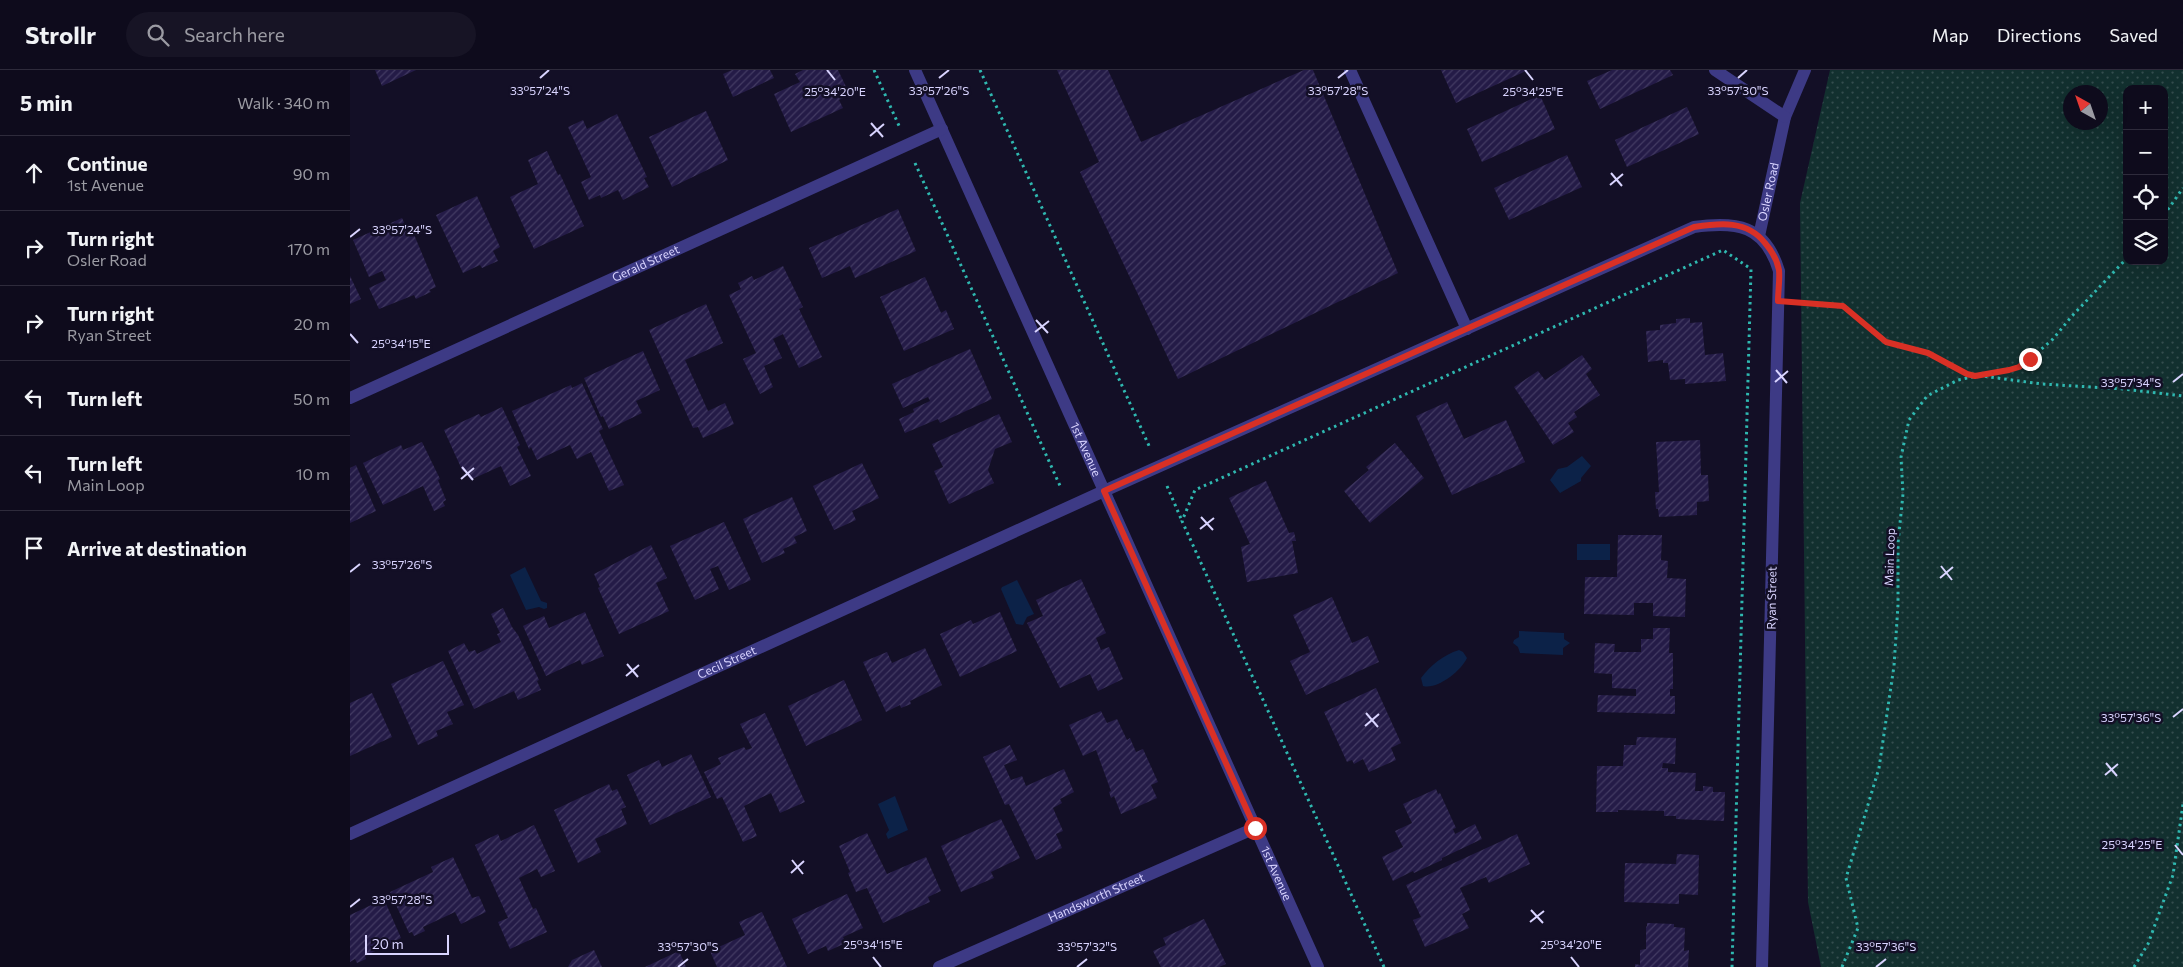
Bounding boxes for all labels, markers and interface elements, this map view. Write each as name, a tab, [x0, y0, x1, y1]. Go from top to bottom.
search box	[126, 12, 476, 57]
text: Strollr	[25, 20, 96, 49]
icon: search	[144, 21, 172, 49]
text: Search here	[184, 23, 285, 46]
text: Map	[1932, 24, 1969, 46]
text: Directions	[1997, 24, 2081, 46]
text: Saved	[2109, 24, 2158, 46]
text: 33°57'24"S	[510, 83, 570, 97]
text: 33°57'26"S	[909, 83, 969, 97]
text: 33°57'28"S	[1308, 83, 1368, 97]
text: 33°57'30"S	[1707, 83, 1769, 97]
text: 25°34'20"E	[804, 84, 866, 98]
text: 25°34'25"E	[1503, 84, 1563, 98]
north arrow	[2063, 85, 2108, 130]
map controls	[2123, 85, 2168, 265]
button: +	[2123, 85, 2168, 130]
text: 5 min	[20, 90, 73, 115]
text: Walk · 340 m	[237, 93, 330, 112]
button: −	[2123, 130, 2168, 175]
text: Continue	[67, 152, 147, 175]
icon: ahead	[20, 159, 48, 187]
street label: Osler Road	[1754, 161, 1781, 223]
text: 90 m	[293, 164, 330, 183]
text: 1st Avenue	[67, 175, 144, 194]
button: locate	[2123, 175, 2168, 220]
button: layers	[2123, 220, 2168, 265]
text: 33°57'24"S	[372, 222, 432, 236]
text: Turn right	[67, 227, 154, 250]
icon: right	[20, 234, 48, 262]
text: 170 m	[287, 239, 330, 258]
street label: Gerald Street	[610, 241, 681, 284]
text: Osler Road	[67, 250, 147, 269]
text: Turn right	[67, 302, 154, 325]
icon: right	[20, 309, 48, 337]
text: 20 m	[294, 314, 330, 333]
text: Ryan Street	[67, 325, 152, 344]
text: 25°34'15"E	[371, 336, 431, 350]
route end	[2019, 348, 2042, 371]
text: 33°57'34"S	[2101, 375, 2161, 389]
icon: left	[20, 384, 48, 412]
text: Turn left	[67, 387, 142, 410]
text: 50 m	[293, 389, 330, 408]
street label: 1st Avenue	[1068, 420, 1105, 478]
text: Turn left	[67, 452, 142, 475]
icon: left	[20, 459, 48, 487]
text: 10 m	[296, 464, 330, 483]
text: Main Loop	[67, 475, 145, 494]
street label: Main Loop	[1881, 528, 1897, 586]
icon: arrive	[20, 534, 48, 562]
text: Arrive at destination	[67, 537, 247, 560]
text: 33°57'26"S	[372, 557, 432, 571]
street label: Ryan Street	[1763, 566, 1779, 630]
street label: Cecil Street	[695, 642, 758, 681]
text: 33°57'36"S	[2101, 710, 2161, 724]
route start	[1244, 817, 1267, 840]
text: 25°34'25"E	[2102, 837, 2162, 851]
street label: 1st Avenue	[1259, 844, 1295, 902]
street label: Handsworth Street	[1046, 869, 1146, 924]
text: 33°57'28"S	[372, 892, 432, 906]
scale bar	[365, 932, 449, 955]
text: 20 m	[372, 935, 404, 952]
text: 25°34'15"E	[843, 937, 903, 951]
text: 25°34'20"E	[1540, 937, 1602, 951]
text: 33°57'30"S	[657, 939, 719, 953]
text: 33°57'32"S	[1057, 939, 1117, 953]
text: 33°57'36"S	[1856, 939, 1916, 953]

